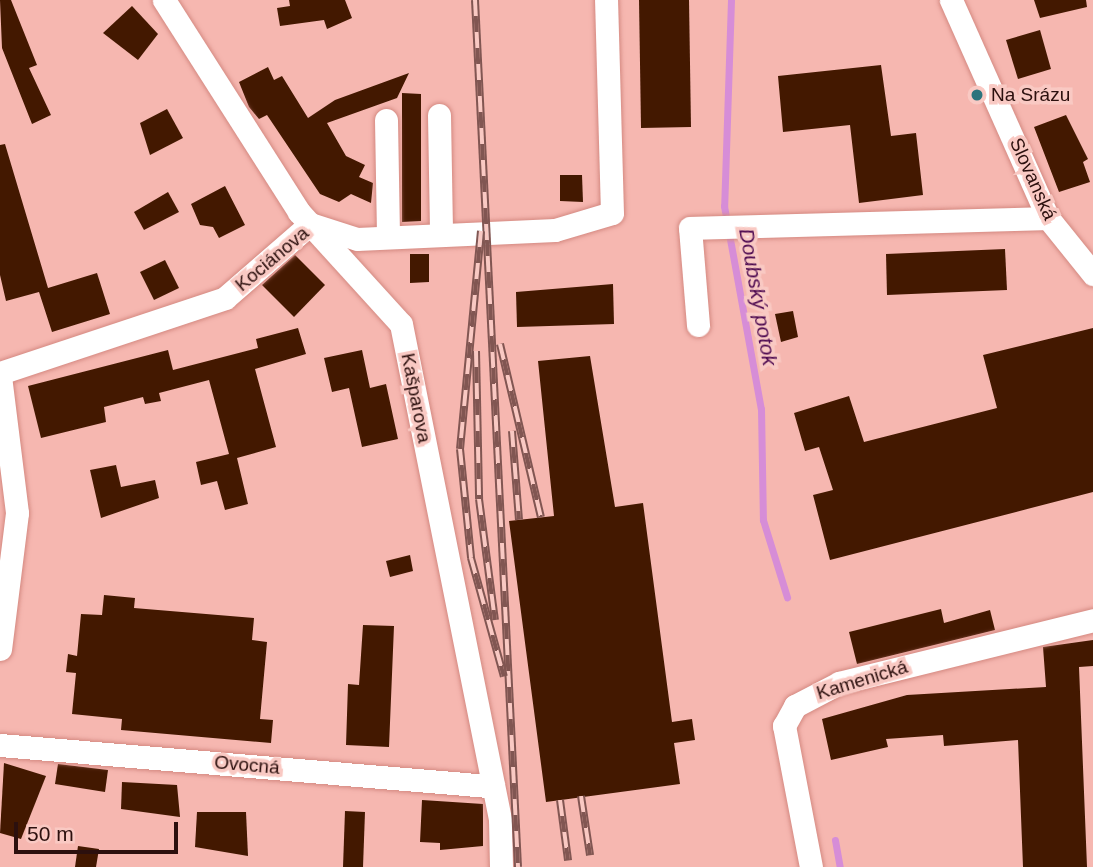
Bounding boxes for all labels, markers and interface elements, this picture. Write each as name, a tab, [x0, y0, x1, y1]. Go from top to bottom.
place label: Na Srázu	[991, 84, 1070, 106]
marker: Na Srázu	[969, 87, 985, 103]
street label: Slovanská	[1005, 134, 1061, 224]
street label: Kociánova	[231, 222, 313, 296]
water label: Doubský potok	[734, 226, 782, 368]
street label: Kašparova	[396, 351, 436, 445]
street label: Kamenická	[814, 655, 910, 705]
street label: Ovocná	[213, 751, 281, 779]
scale bar	[18, 808, 182, 852]
text: 50 m	[27, 822, 74, 845]

